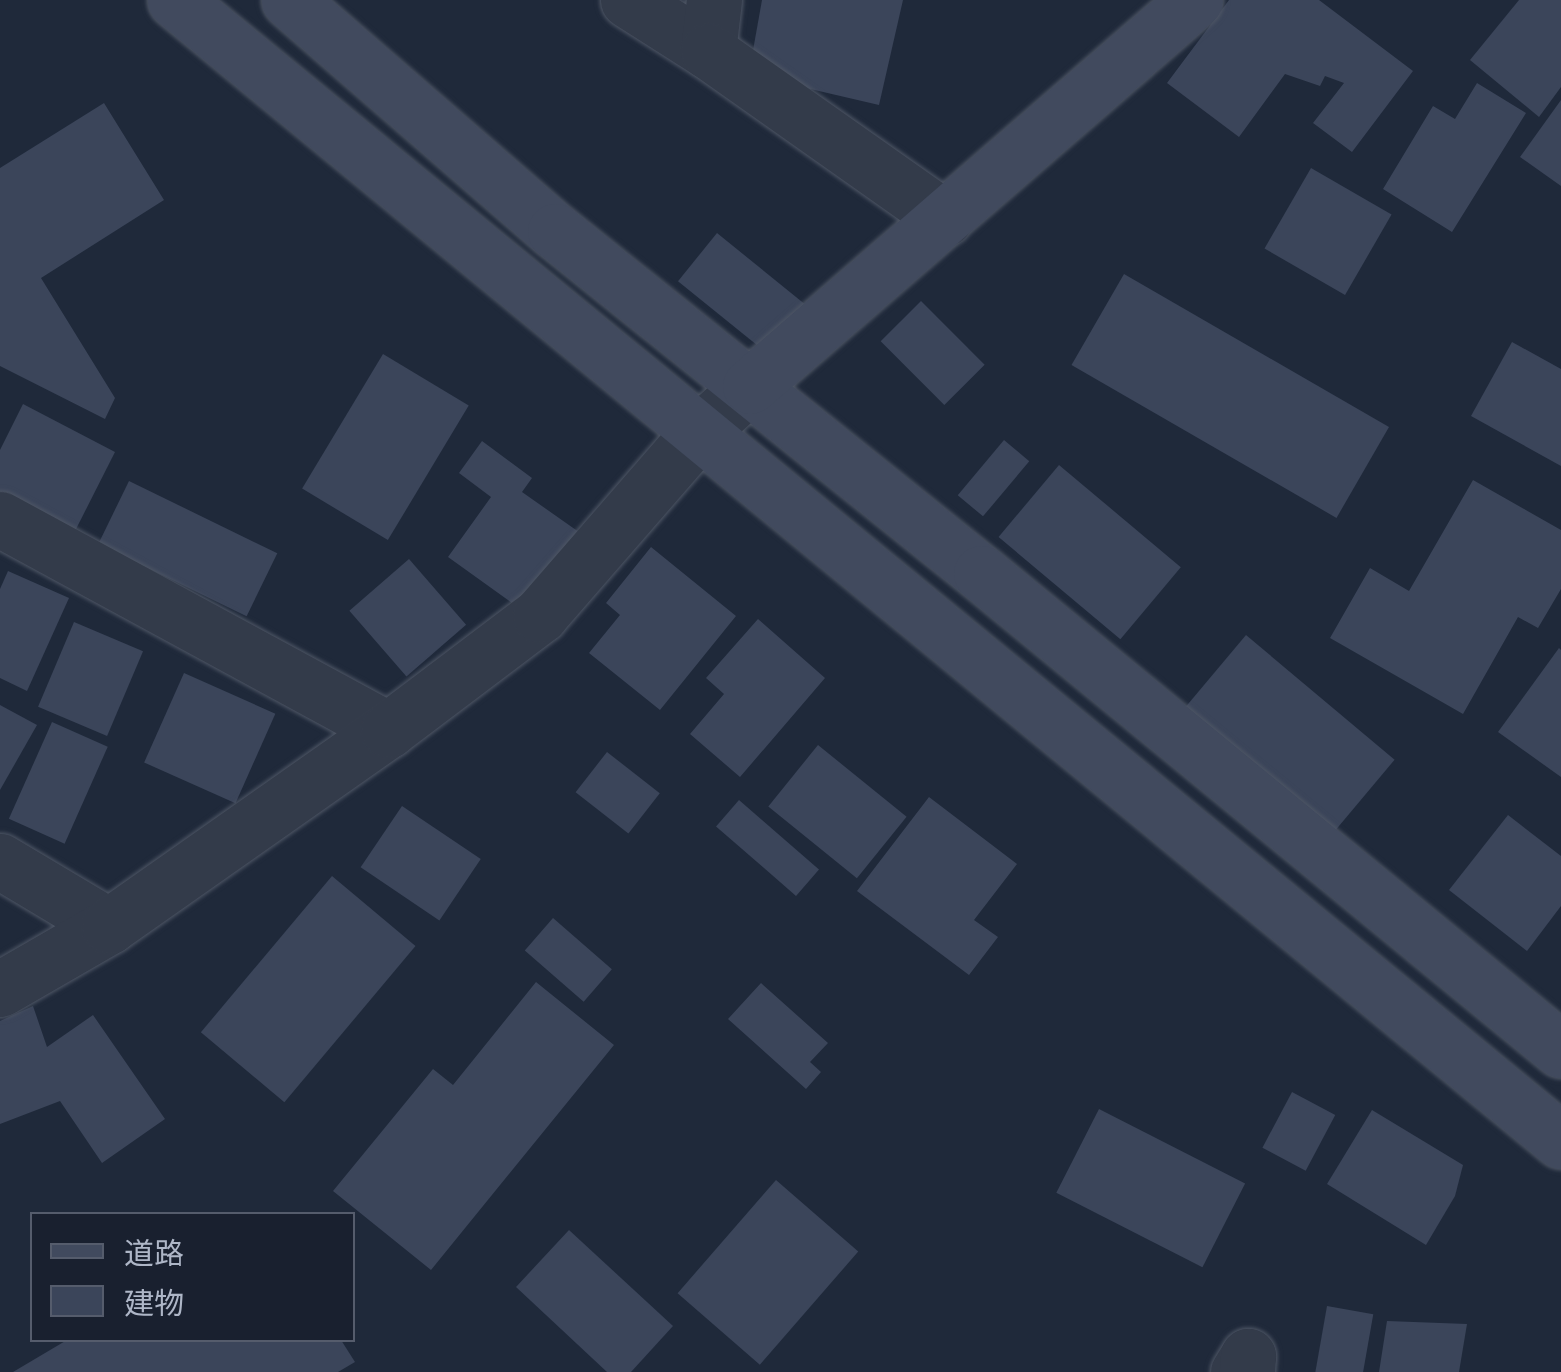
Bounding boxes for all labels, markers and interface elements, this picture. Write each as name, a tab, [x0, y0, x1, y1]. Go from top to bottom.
legend	[30, 1212, 355, 1342]
text: 道路	[124, 1235, 184, 1271]
text: 建物	[124, 1285, 184, 1321]

